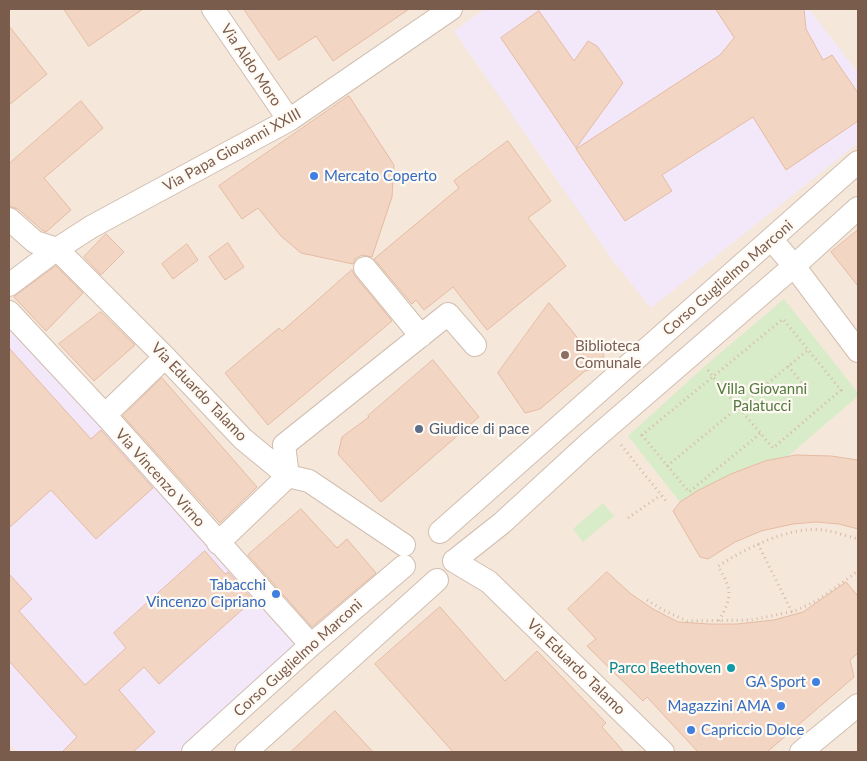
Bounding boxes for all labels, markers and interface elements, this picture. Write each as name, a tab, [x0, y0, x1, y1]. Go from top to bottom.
street label: Via Aldo Moro	[217, 20, 285, 110]
street label: Via Papa Giovanni XXIII	[160, 105, 304, 195]
place label: Mercato Coperto	[324, 167, 437, 185]
marker: Mercato Coperto	[308, 170, 320, 182]
street label: Corso Guglielmo Marconi	[659, 217, 797, 339]
place label: Biblioteca Comunale	[575, 337, 641, 372]
street label: Via Eduardo Talamo	[147, 339, 251, 445]
marker: Biblioteca Comunale	[559, 349, 571, 361]
park label: Villa Giovanni Palatucci	[717, 380, 807, 415]
place label: Giudice di pace	[429, 420, 529, 438]
marker: Giudice di pace	[413, 423, 425, 435]
street label: Via Vincenzo Virno	[111, 425, 209, 531]
place label: Tabacchi Vincenzo Cipriano	[146, 576, 266, 611]
marker: Tabacchi Vincenzo Cipriano	[270, 588, 282, 600]
street label: Corso Guglielmo Marconi	[230, 596, 366, 720]
street label: Via Eduardo Talamo	[523, 615, 629, 719]
place label: Parco Beethoven	[609, 659, 721, 677]
marker: Parco Beethoven	[725, 662, 737, 674]
place label: GA Sport	[745, 673, 806, 691]
marker: GA Sport	[810, 676, 822, 688]
place label: Magazzini AMA	[667, 697, 771, 715]
marker: Magazzini AMA	[775, 700, 787, 712]
place label: Capriccio Dolce	[701, 721, 804, 739]
marker: Capriccio Dolce	[685, 724, 697, 736]

